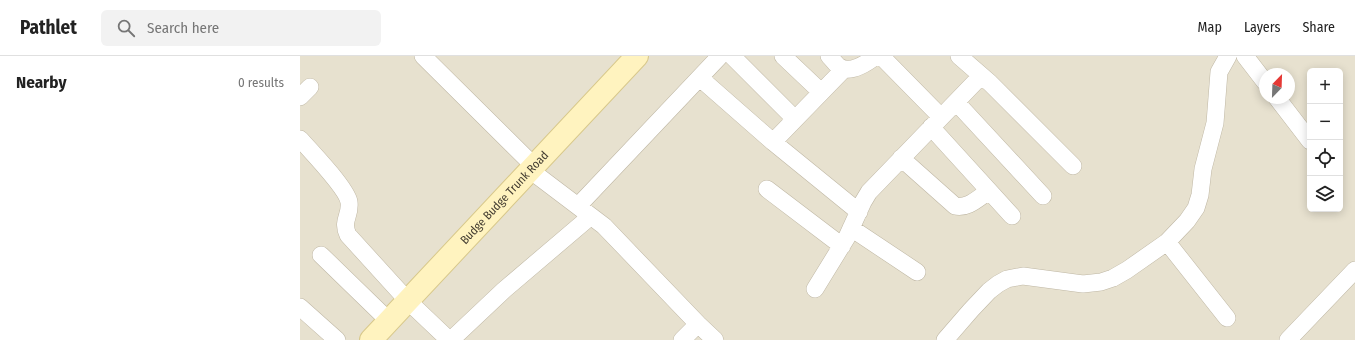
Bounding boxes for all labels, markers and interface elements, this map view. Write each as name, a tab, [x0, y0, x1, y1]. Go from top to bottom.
search box	[101, 10, 381, 46]
text: Pathlet	[20, 16, 77, 39]
icon: search	[115, 17, 137, 39]
text: Search here	[147, 19, 219, 37]
text: Map	[1198, 19, 1222, 36]
text: Layers	[1244, 19, 1280, 36]
text: Share	[1302, 19, 1335, 36]
north arrow	[1259, 68, 1295, 104]
map controls	[1307, 68, 1343, 212]
button: +	[1307, 68, 1343, 104]
text: Nearby	[16, 72, 67, 93]
text: 0 results	[238, 75, 284, 90]
button: −	[1307, 104, 1343, 140]
button: locate	[1307, 140, 1343, 176]
street label: Budge Budge Trunk Road	[457, 148, 551, 247]
button: layers	[1307, 176, 1343, 212]

